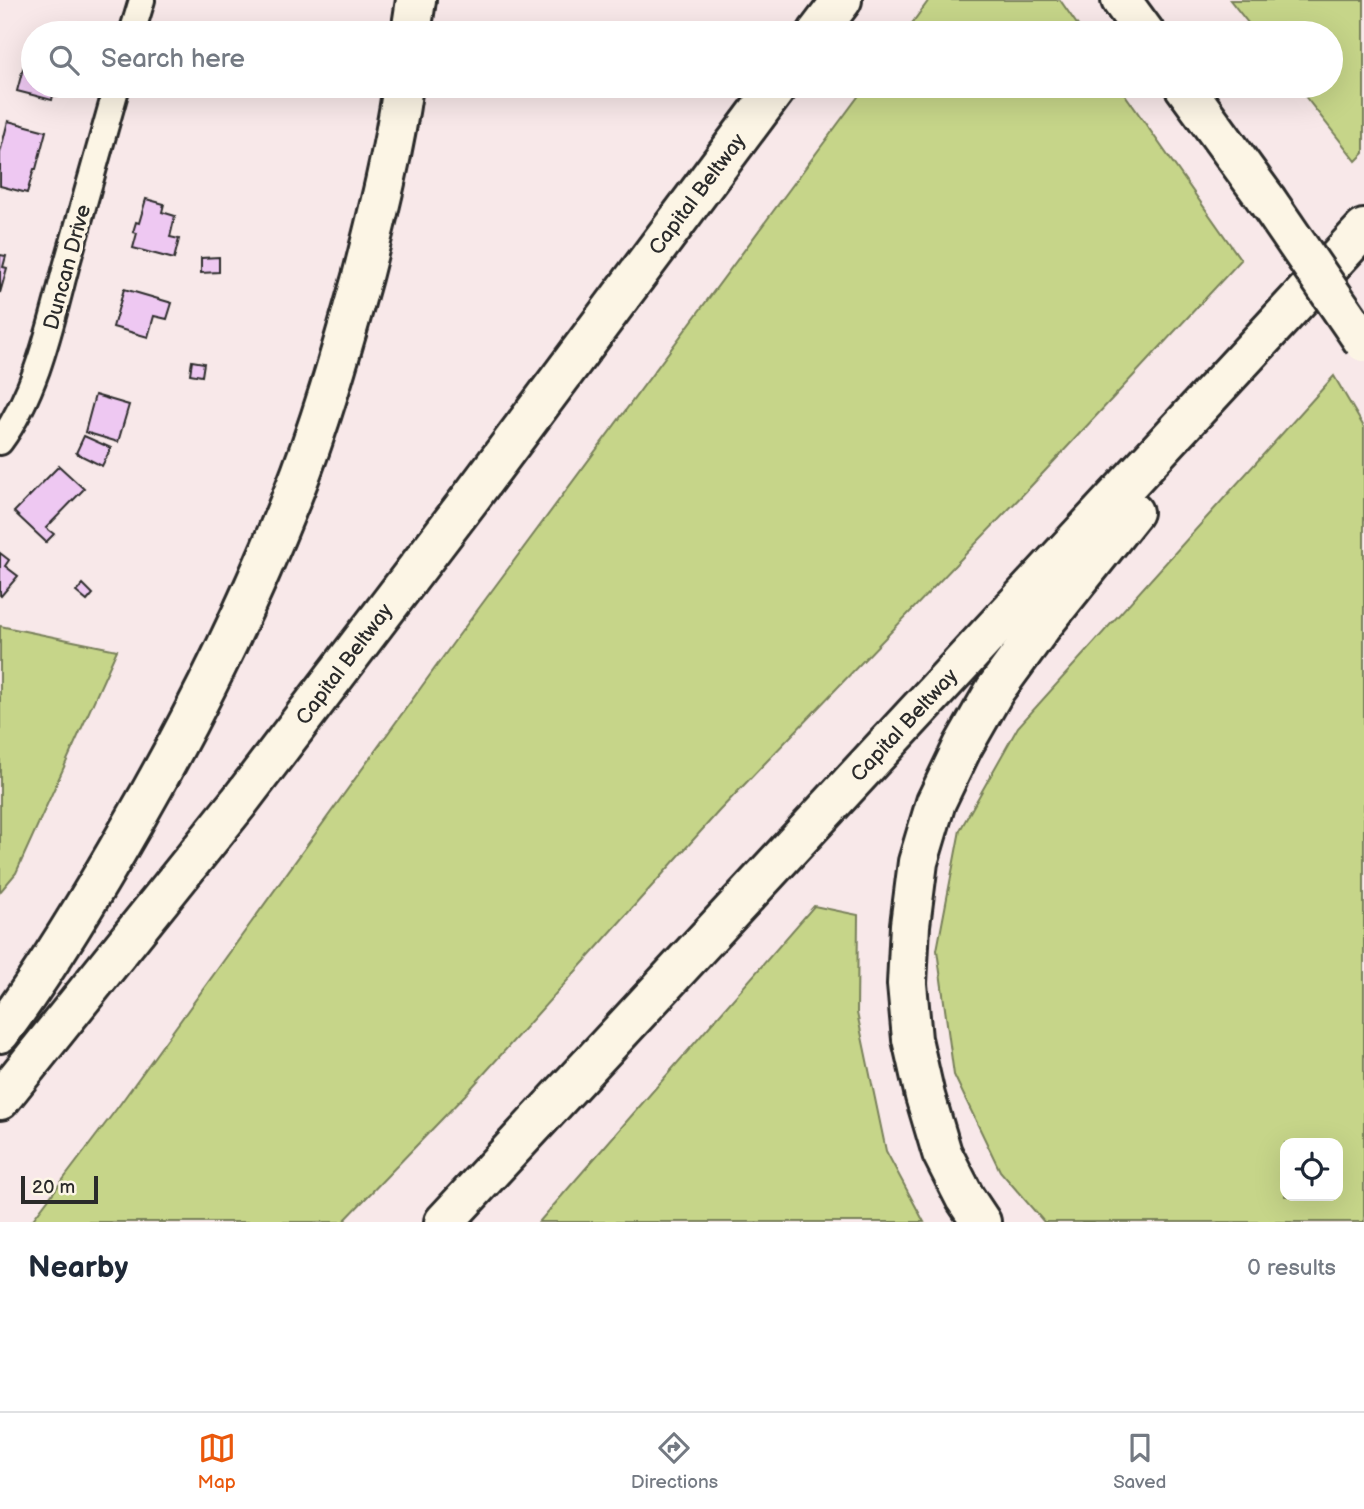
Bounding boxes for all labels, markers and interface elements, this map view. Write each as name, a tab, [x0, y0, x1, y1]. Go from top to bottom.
search box	[21, 21, 1343, 98]
icon: search	[45, 41, 83, 79]
text: Search here	[101, 44, 245, 75]
street label: Capital Beltway	[644, 128, 751, 260]
street label: Duncan Drive	[39, 202, 96, 333]
street label: Capital Beltway	[291, 598, 398, 730]
street label: Capital Beltway	[846, 663, 963, 787]
map controls	[1280, 1138, 1343, 1201]
button: locate	[1280, 1138, 1343, 1201]
scale bar	[21, 1173, 98, 1205]
text: 20 m	[32, 1176, 75, 1199]
text: Nearby	[28, 1250, 128, 1286]
text: 0 results	[1247, 1254, 1336, 1282]
tab: Map	[198, 1429, 236, 1494]
tab: Directions	[631, 1429, 718, 1494]
tab: Saved	[1113, 1429, 1166, 1494]

